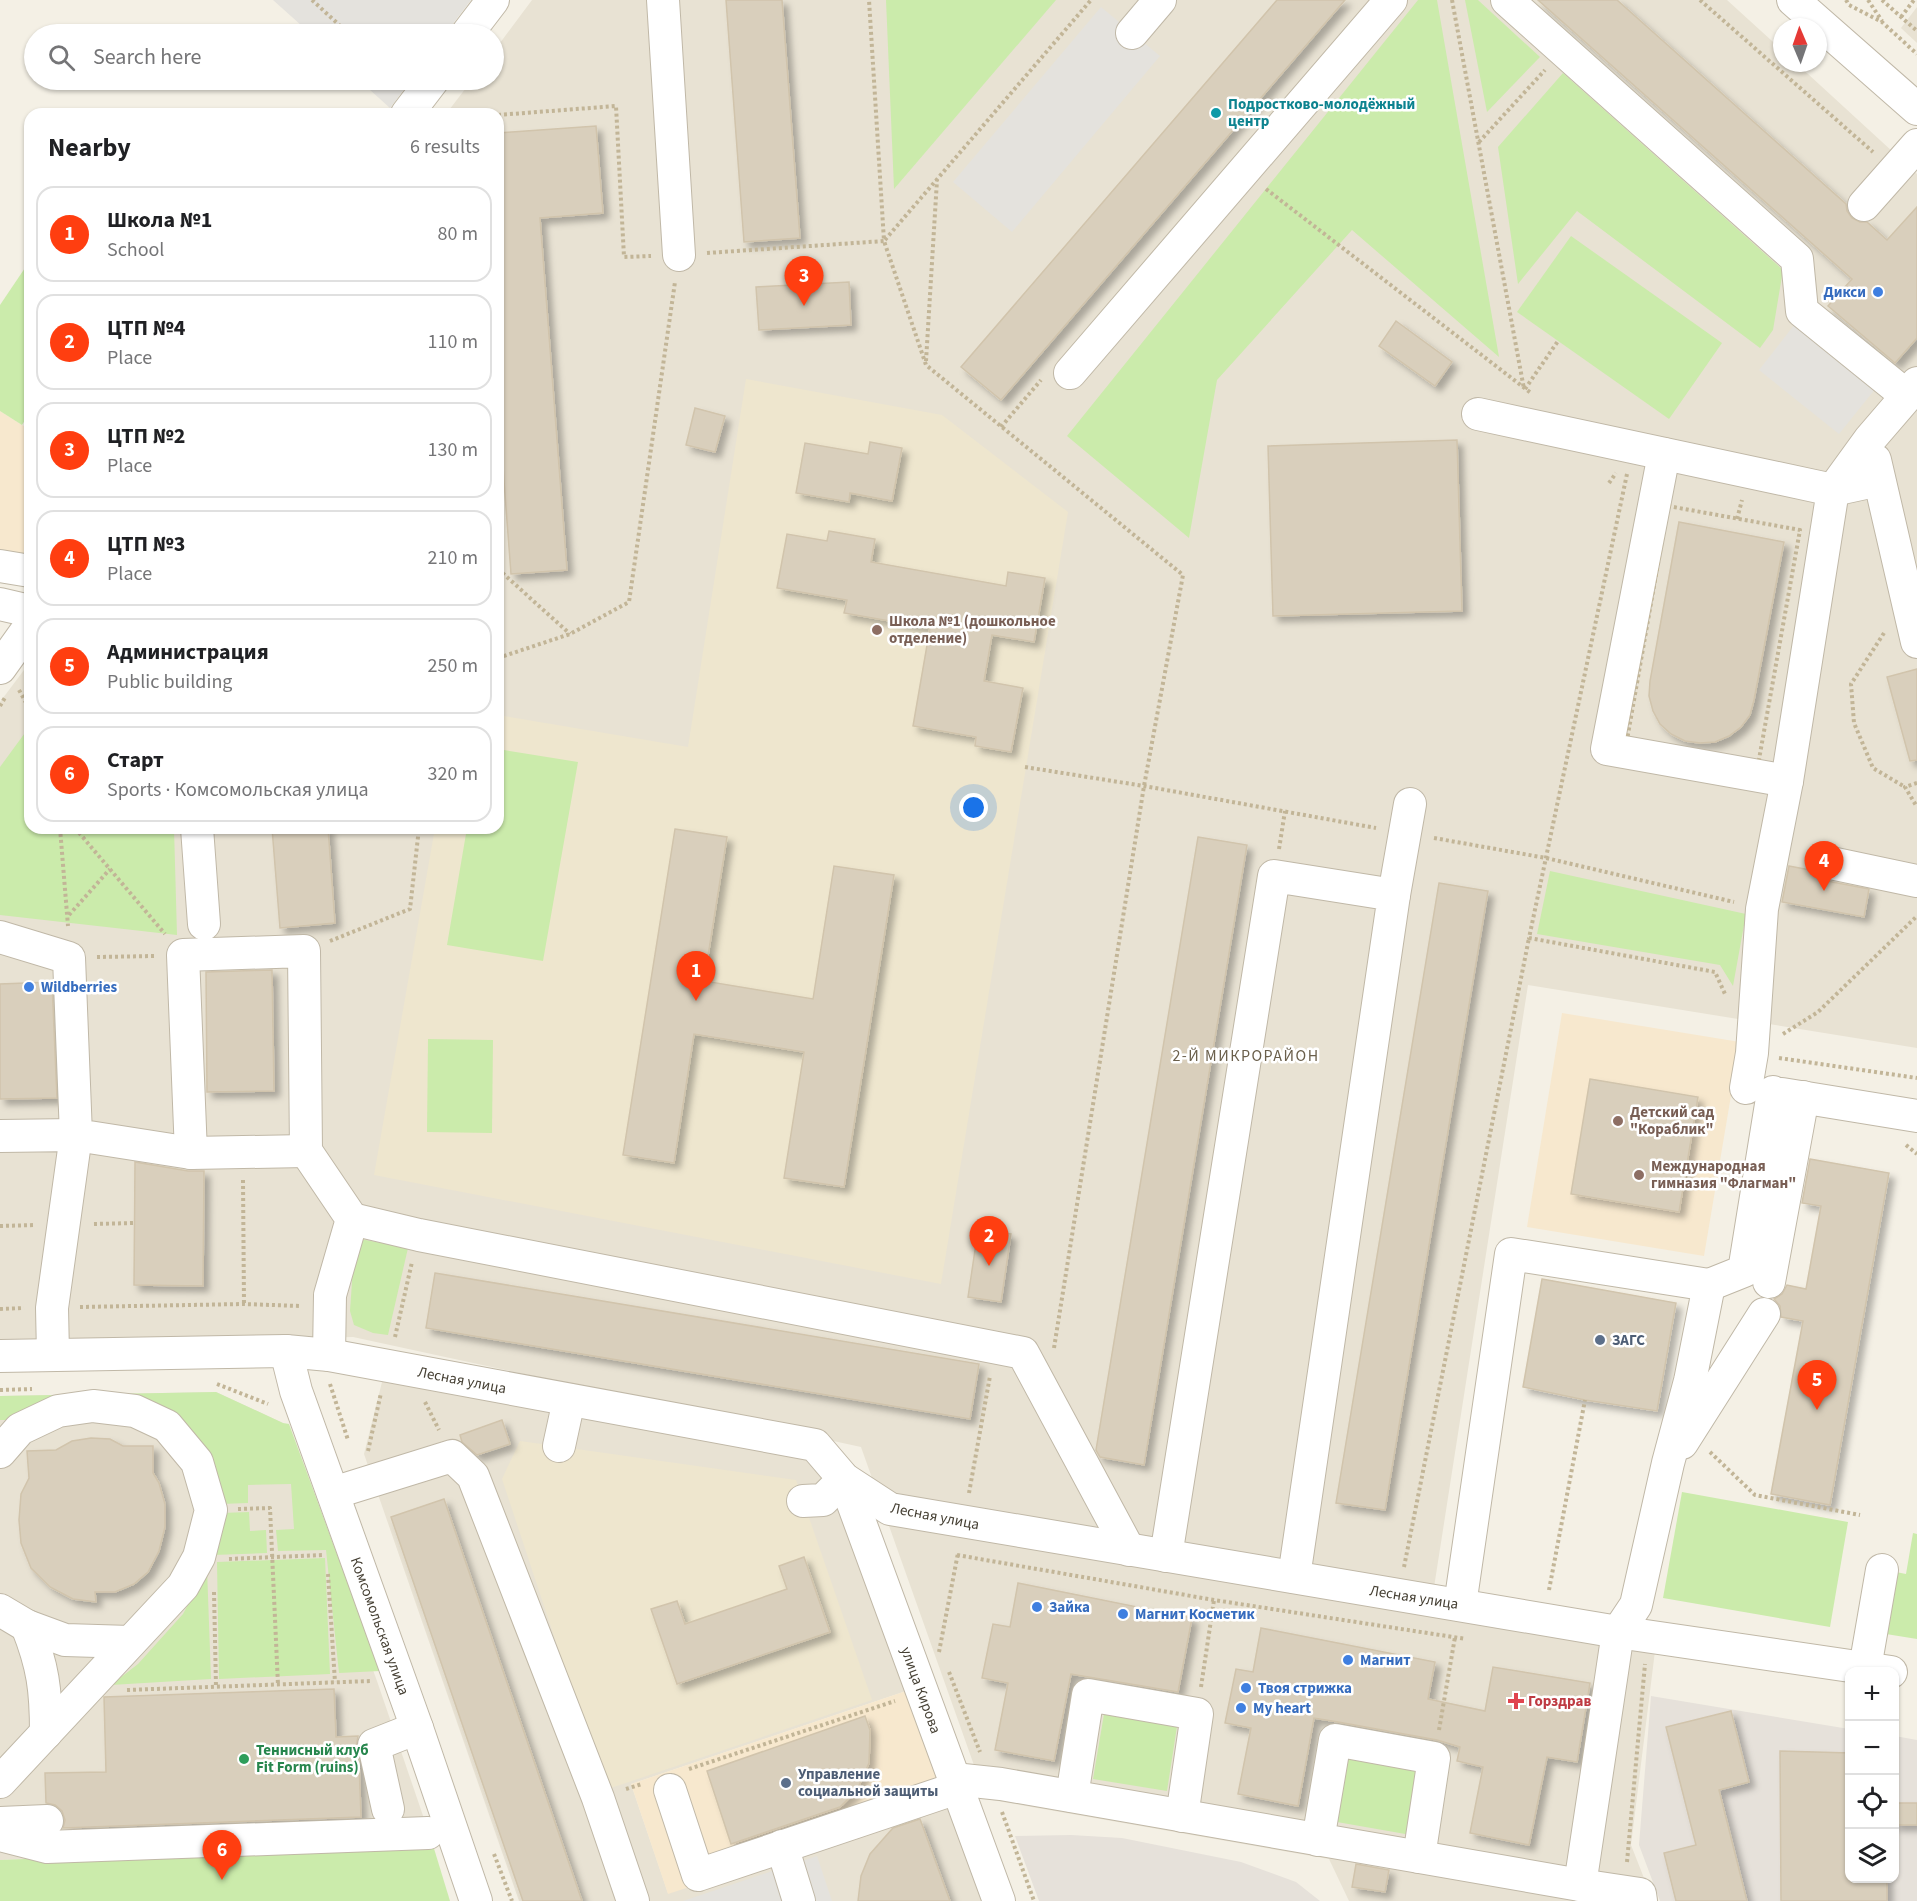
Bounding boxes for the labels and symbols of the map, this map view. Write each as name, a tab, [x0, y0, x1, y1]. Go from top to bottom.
north arrow	[1773, 18, 1827, 72]
place label: Подростково-молодёжный центр	[1228, 94, 1415, 132]
marker: Подростково-молодёжный центр	[1209, 106, 1223, 120]
pin: 3	[784, 256, 824, 306]
place label: Дикси	[1823, 282, 1866, 303]
marker: Дикси	[1871, 285, 1885, 299]
place label: Школа №1 (дошкольное отделение)	[889, 611, 1056, 649]
marker: Школа №1 (дошкольное отделение)	[870, 623, 884, 637]
your location	[959, 793, 988, 822]
pin: 4	[1804, 842, 1844, 891]
pin: 1	[676, 952, 716, 1001]
place label: Wildberries	[41, 977, 117, 998]
marker: Wildberries	[22, 980, 36, 994]
district label: 2-Й МИКРОРАЙОН	[1172, 1045, 1320, 1067]
place label: Детский сад "Кораблик"	[1630, 1102, 1714, 1140]
marker: Детский сад "Кораблик"	[1611, 1114, 1625, 1128]
place label: Международная гимназия "Флагман"	[1651, 1156, 1796, 1194]
marker: Международная гимназия "Флагман"	[1632, 1168, 1646, 1182]
pin: 2	[970, 1216, 1008, 1266]
place label: ЗАГС	[1612, 1330, 1645, 1351]
marker: ЗАГС	[1593, 1333, 1607, 1347]
pin: 5	[1798, 1360, 1836, 1410]
street label: Лесная улица	[416, 1362, 508, 1399]
street label: Лесная улица	[889, 1498, 981, 1535]
street label: Комсомольская улица	[345, 1554, 414, 1698]
street label: Лесная улица	[1368, 1580, 1460, 1615]
place label: Зайка	[1049, 1597, 1090, 1618]
marker: Зайка	[1030, 1600, 1044, 1614]
place label: Магнит Косметик	[1135, 1604, 1256, 1625]
marker: Магнит Косметик	[1116, 1607, 1130, 1621]
street label: улица Кирова	[895, 1644, 946, 1737]
place label: Магнит	[1360, 1650, 1411, 1671]
marker: Магнит	[1341, 1653, 1355, 1667]
place label: Твоя стрижка	[1258, 1678, 1352, 1699]
marker: Твоя стрижка	[1239, 1681, 1253, 1695]
place label: Горздрав	[1528, 1691, 1591, 1712]
marker: Горздрав	[1509, 1694, 1523, 1708]
place label: My heart	[1253, 1698, 1311, 1719]
marker: My heart	[1234, 1701, 1248, 1715]
place label: Теннисный клуб Fit Form (ruins)	[256, 1740, 369, 1778]
marker: Теннисный клуб Fit Form (ruins)	[237, 1752, 251, 1766]
place label: Управление социальной защиты	[798, 1764, 938, 1802]
marker: Управление социальной защиты	[779, 1776, 793, 1790]
pin: 6	[202, 1830, 242, 1880]

